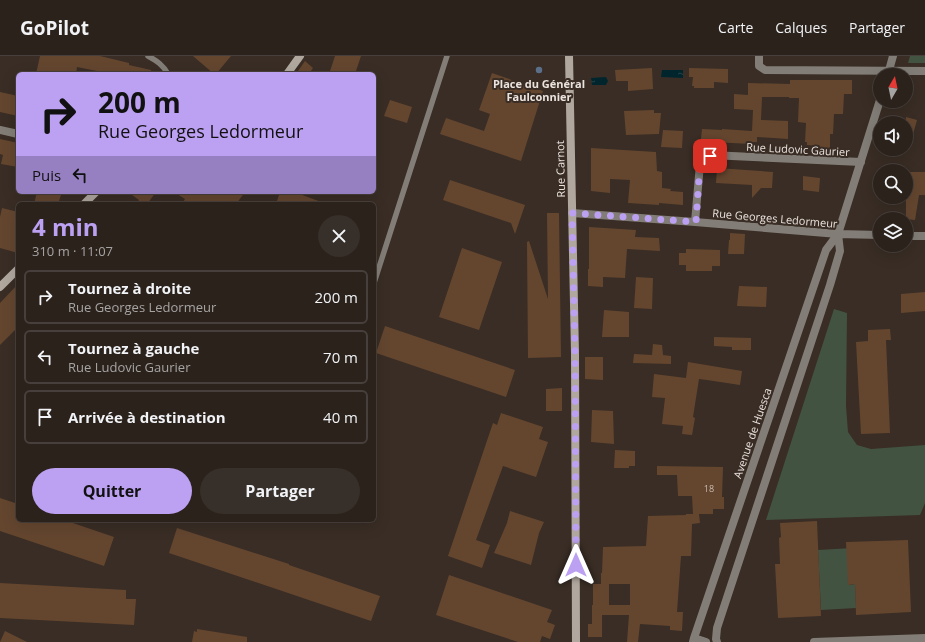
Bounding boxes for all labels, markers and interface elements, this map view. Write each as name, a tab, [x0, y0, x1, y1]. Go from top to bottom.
text: GoPilot	[20, 15, 89, 41]
text: Carte	[718, 18, 753, 37]
text: Calques	[775, 18, 827, 37]
text: Partager	[849, 18, 905, 37]
marker: Place du Général Faulconnier	[534, 65, 544, 75]
north arrow	[873, 68, 913, 108]
map controls	[873, 68, 913, 252]
place label: Place du Général Faulconnier	[493, 76, 585, 104]
text: 200 m	[98, 83, 181, 121]
icon: right	[32, 88, 84, 140]
button: sound	[873, 116, 913, 156]
text: Rue Georges Ledormeur	[98, 119, 303, 143]
pin	[693, 139, 727, 173]
street label: Rue Ludovic Gaurier	[746, 139, 851, 159]
street label: Rue Carnot	[552, 140, 568, 198]
icon: arrive	[699, 145, 721, 167]
icon: left	[69, 164, 91, 186]
button: search	[873, 164, 913, 204]
text: Puis	[32, 165, 61, 185]
street label: Rue Georges Ledormeur	[712, 205, 839, 231]
text: 4 min	[32, 210, 99, 243]
button: layers	[873, 212, 913, 252]
button: close	[318, 215, 360, 257]
text: 310 m · 11:07	[32, 242, 113, 260]
text: Tournez à droite	[68, 278, 191, 298]
icon: right	[34, 286, 56, 308]
text: 200 m	[314, 287, 358, 307]
text: Rue Georges Ledormeur	[68, 298, 216, 316]
text: Tournez à gauche	[68, 338, 199, 358]
icon: left	[34, 346, 56, 368]
text: 70 m	[323, 347, 358, 367]
text: Rue Ludovic Gaurier	[68, 358, 190, 376]
street label: Avenue de Huesca	[730, 386, 774, 480]
icon: arrive	[34, 406, 56, 428]
text: Arrivée à destination	[68, 407, 226, 427]
text: 40 m	[323, 407, 358, 427]
button: Quitter	[32, 468, 192, 514]
button: Partager	[200, 468, 360, 514]
house number: 18	[704, 482, 714, 495]
position arrow	[555, 544, 597, 586]

